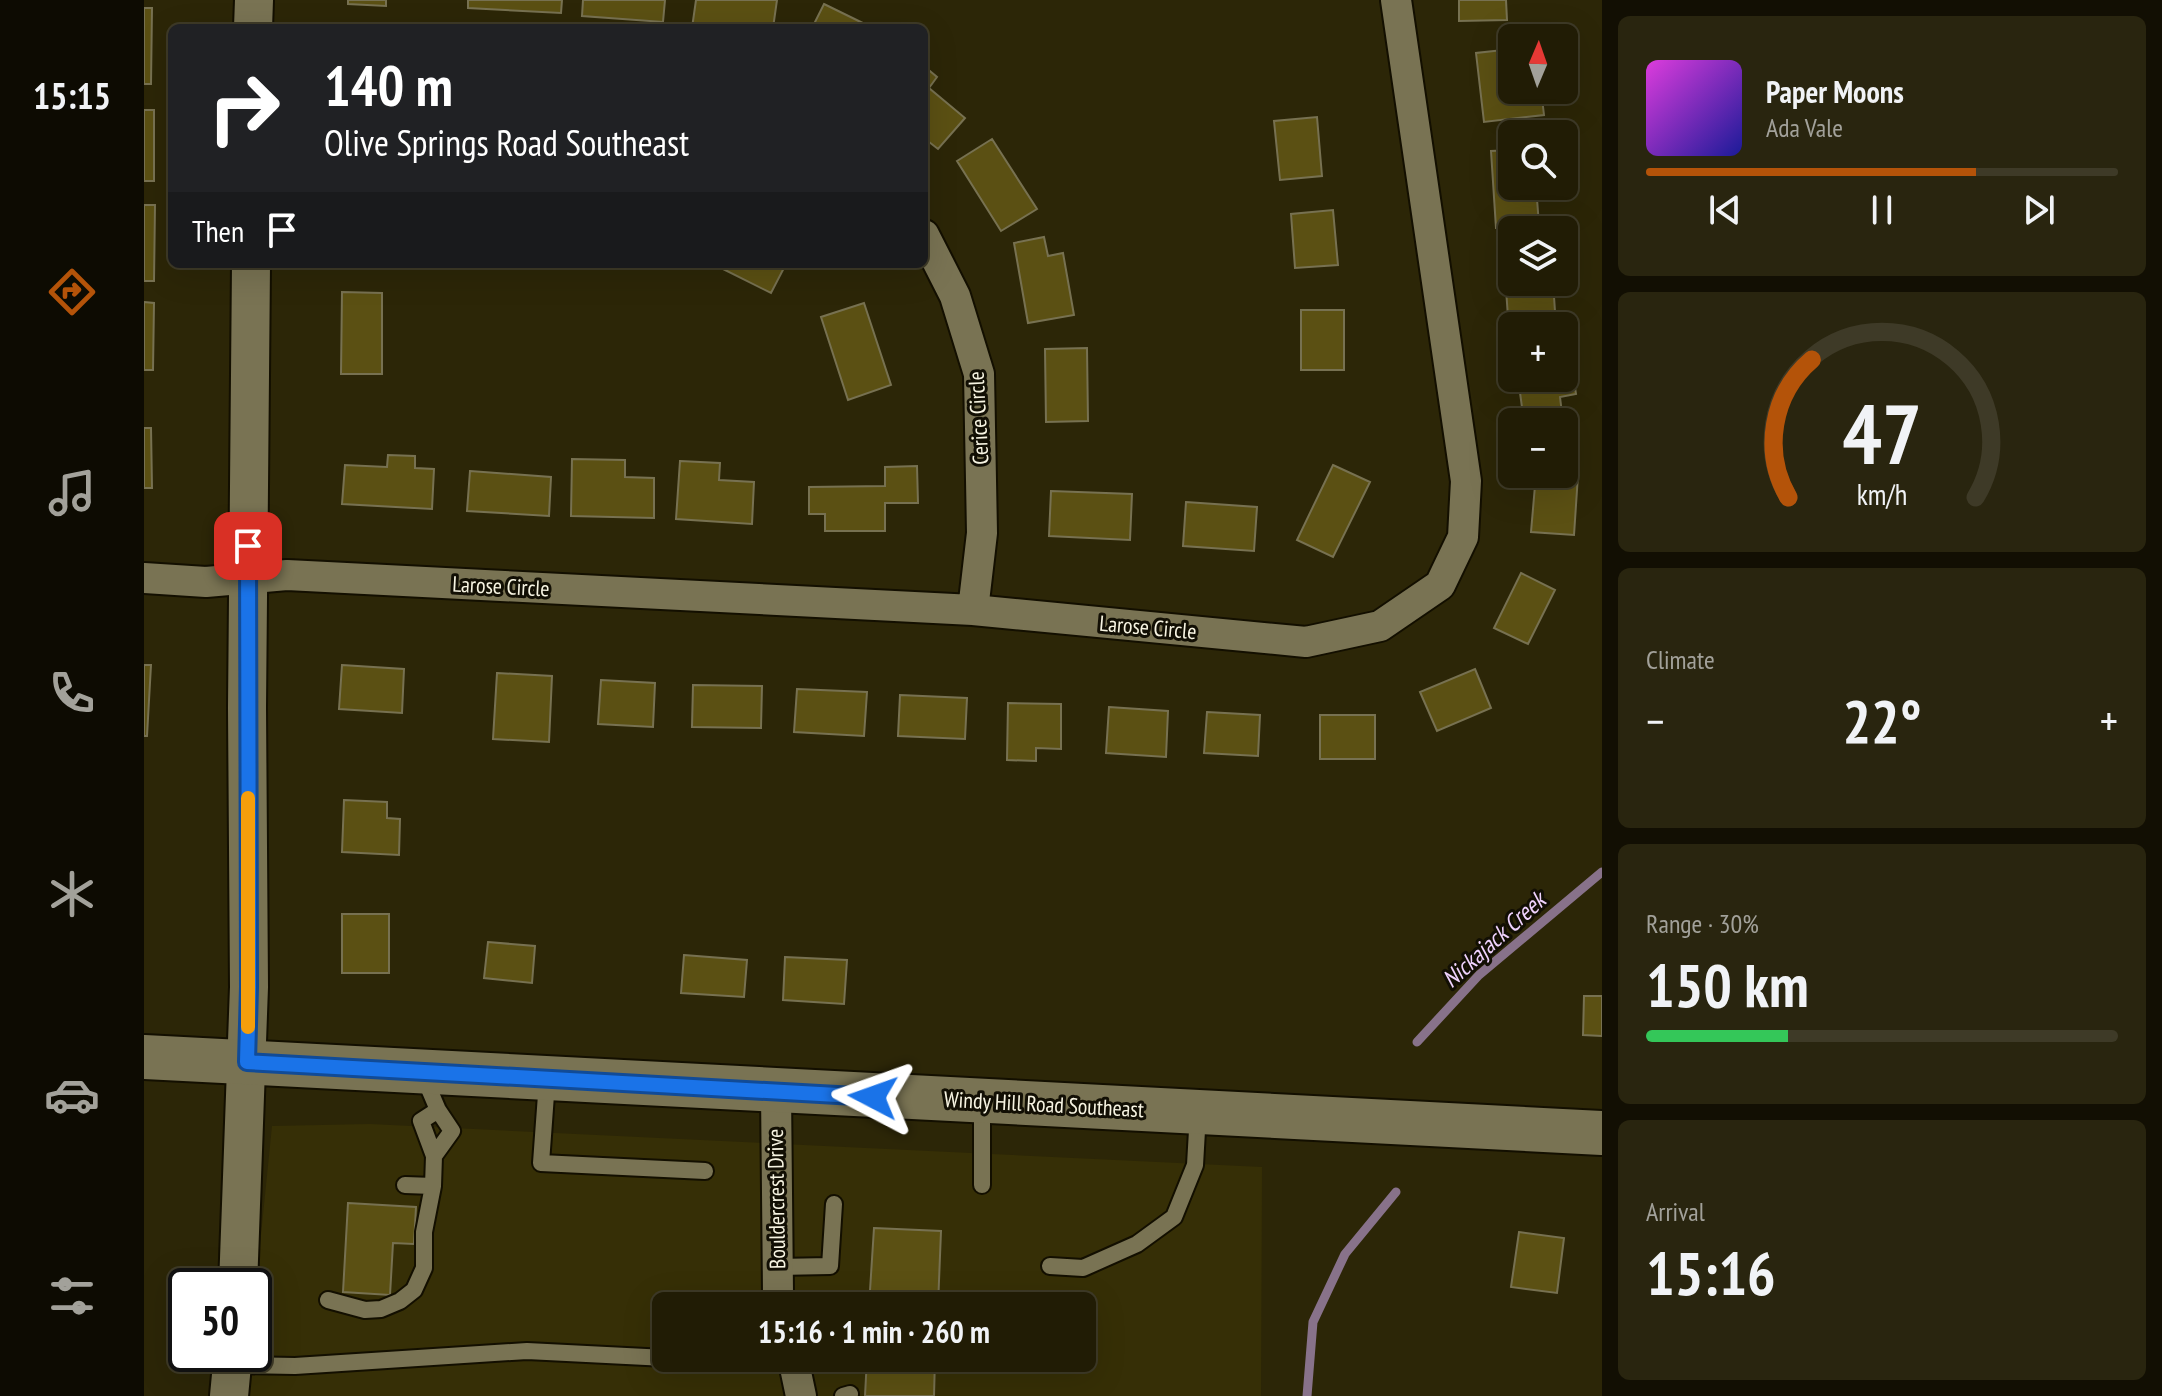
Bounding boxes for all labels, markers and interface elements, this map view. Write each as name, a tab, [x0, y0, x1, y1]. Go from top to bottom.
north arrow	[1498, 24, 1578, 104]
map controls	[1498, 24, 1578, 488]
text: 140 m	[324, 49, 453, 121]
icon: right	[192, 56, 296, 160]
text: 15:15	[33, 72, 111, 119]
text: Paper Moons	[1766, 72, 1904, 111]
text: Ada Vale	[1766, 111, 1843, 144]
text: Olive Springs Road Southeast	[324, 119, 689, 166]
button: search	[1498, 120, 1578, 200]
icon: previous	[1703, 188, 1747, 232]
icon: pause	[1860, 188, 1904, 232]
icon: next	[2017, 188, 2061, 232]
icon: arrive	[260, 208, 304, 252]
text: Then	[192, 211, 244, 250]
button: layers	[1498, 216, 1578, 296]
icon: directions	[44, 264, 100, 320]
button: +	[1498, 312, 1578, 392]
street label: Cerice Circle	[962, 371, 994, 465]
text: 47	[1842, 379, 1922, 487]
button: −	[1498, 408, 1578, 488]
icon: music	[44, 465, 100, 521]
text: km/h	[1857, 476, 1907, 513]
pin	[214, 512, 282, 580]
icon: arrive	[226, 524, 270, 568]
street label: Larose Circle	[452, 569, 550, 603]
street label: Larose Circle	[1098, 609, 1198, 645]
text: Climate	[1646, 643, 1715, 676]
icon: phone	[44, 665, 100, 721]
text: 22°	[1842, 682, 1922, 760]
text: −	[1646, 692, 1664, 749]
text: +	[2100, 692, 2118, 749]
icon: climate	[44, 866, 100, 922]
water label: Nickajack Creek	[1435, 883, 1554, 994]
text: Range · 30%	[1646, 907, 1759, 940]
text: 150 km	[1646, 946, 1809, 1024]
position arrow	[831, 1055, 915, 1139]
icon: car	[44, 1067, 100, 1123]
street label: Windy Hill Road Southeast	[943, 1085, 1145, 1123]
street label: Bouldercrest Drive	[761, 1129, 791, 1269]
text: Arrival	[1646, 1195, 1705, 1228]
text: 15:16	[1646, 1234, 1776, 1312]
icon: filters	[44, 1268, 100, 1324]
speed limit sign: 50	[168, 1268, 272, 1372]
text: 15:16 · 1 min · 260 m	[758, 1312, 990, 1351]

